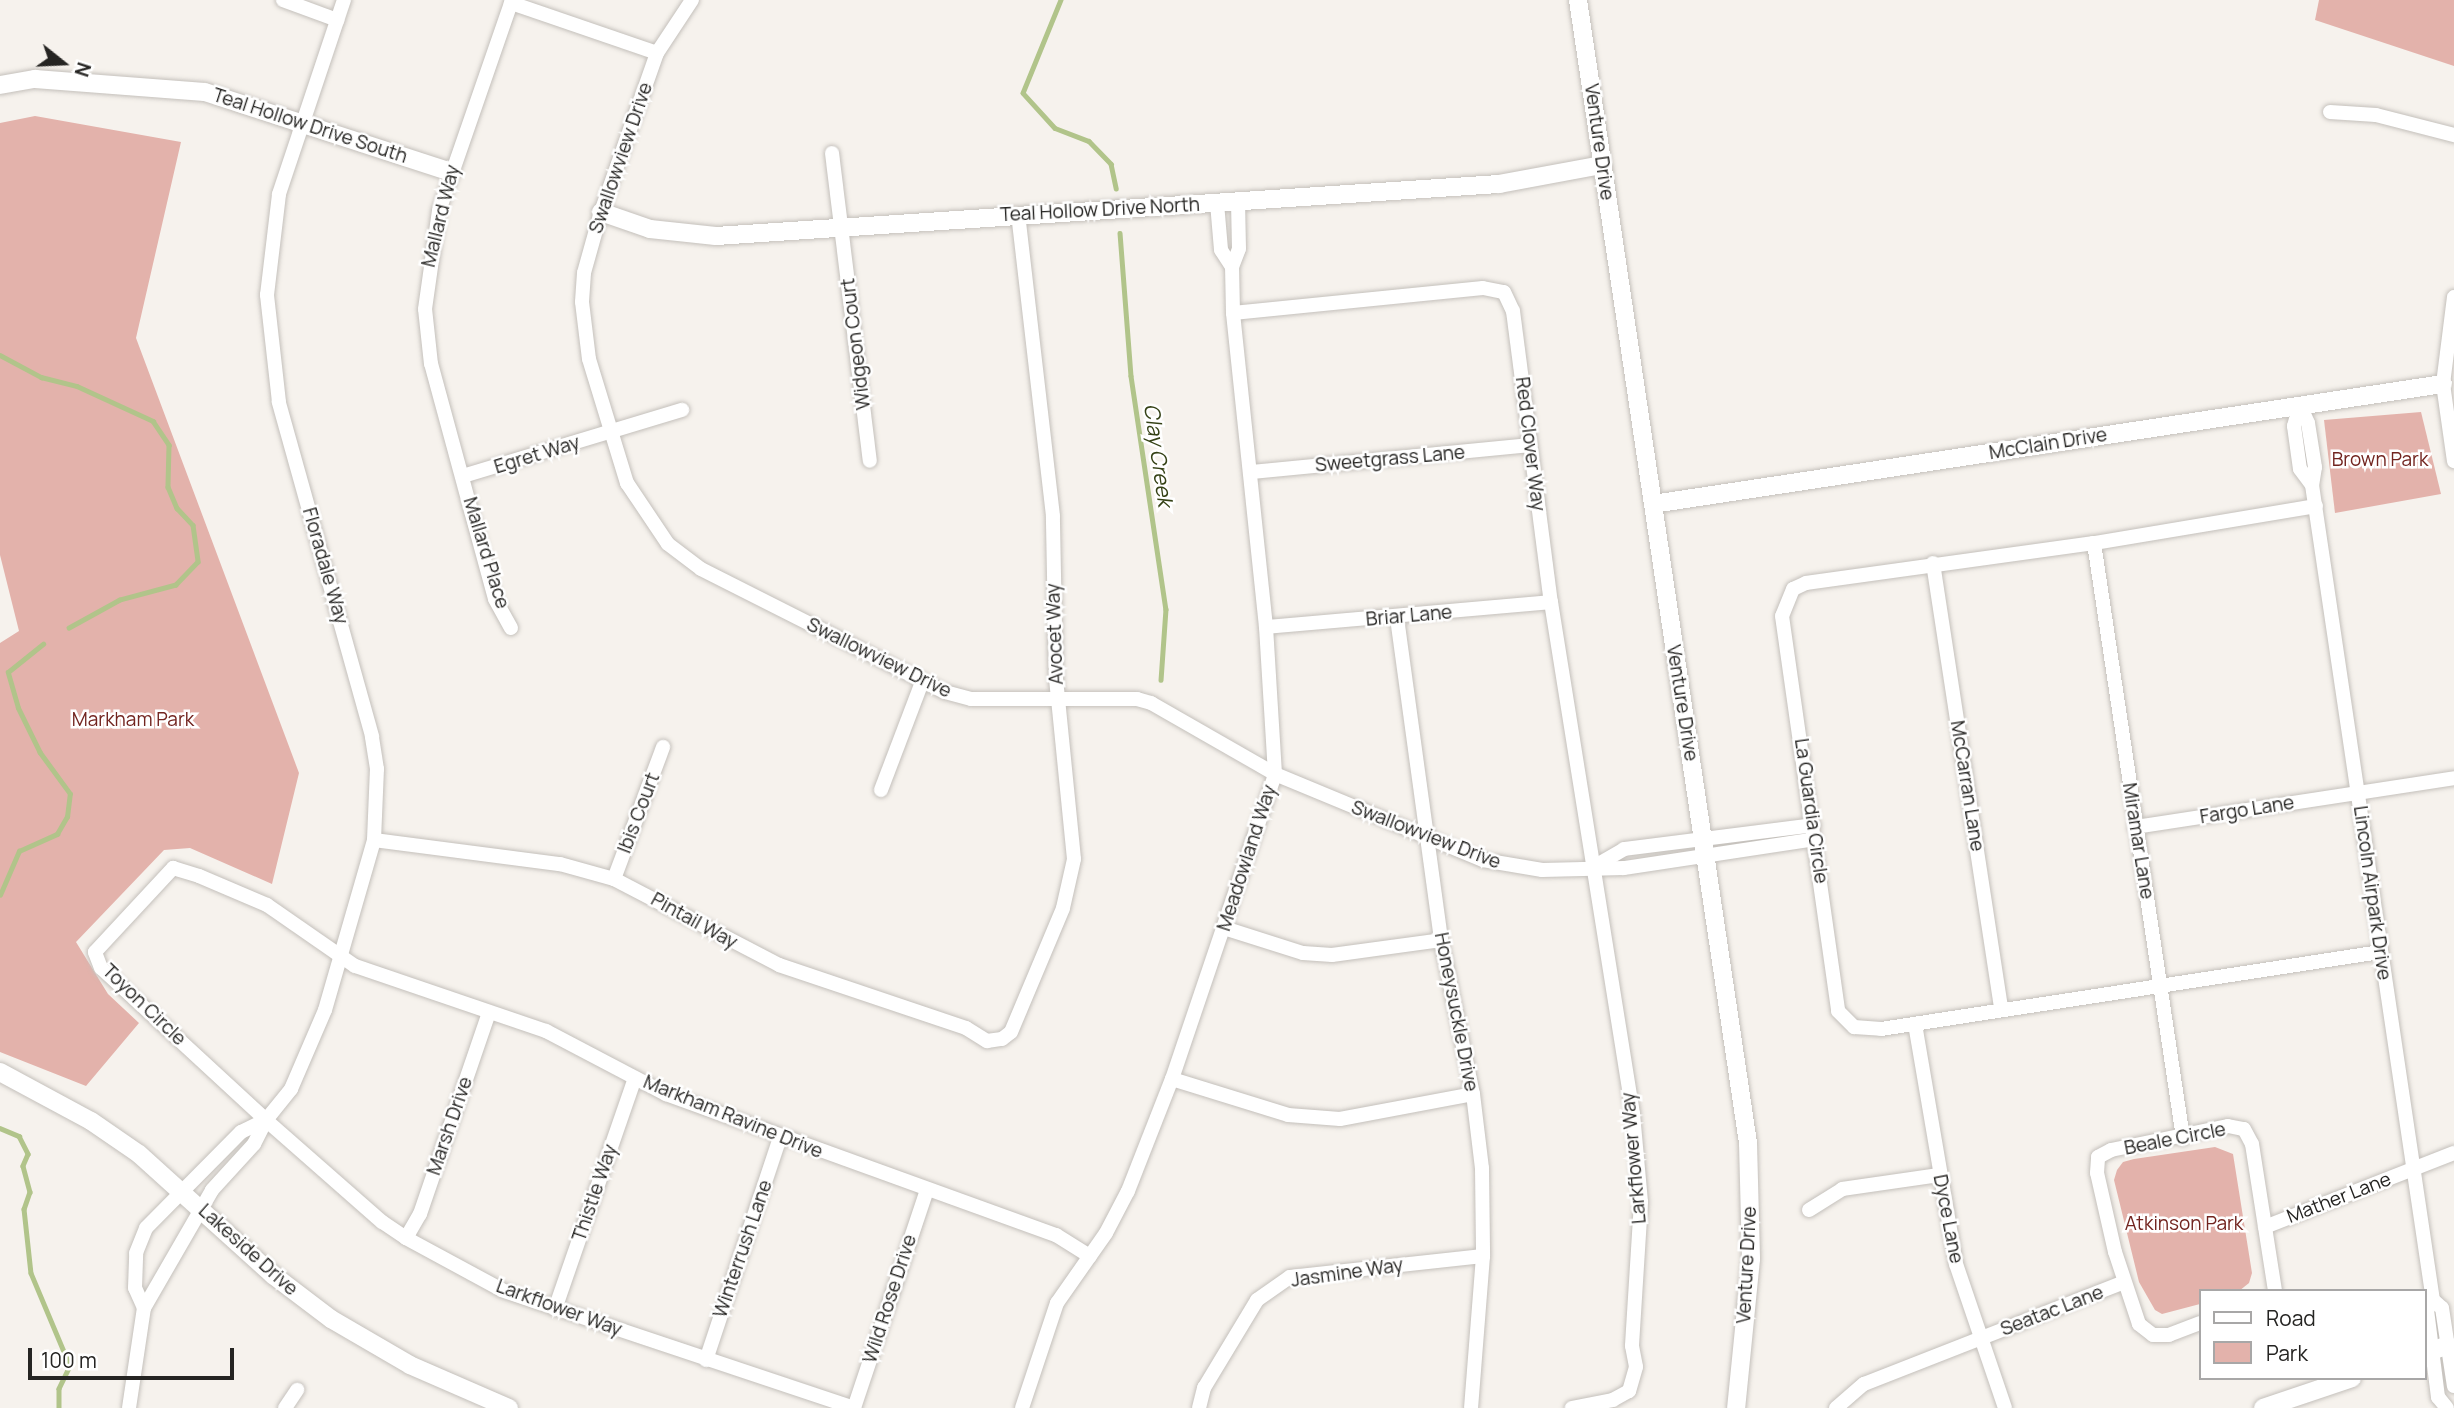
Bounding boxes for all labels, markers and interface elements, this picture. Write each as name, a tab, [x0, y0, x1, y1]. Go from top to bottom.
north arrow	[28, 28, 98, 98]
text: N	[68, 59, 97, 80]
street label: Swallowview Drive	[584, 79, 658, 237]
street label: Venture Drive	[1580, 82, 1618, 202]
street label: Teal Hollow Drive South	[210, 84, 410, 168]
street label: Mallard Way	[417, 162, 465, 270]
street label: Teal Hollow Drive North	[999, 193, 1201, 227]
street label: Widgeon Court	[837, 277, 875, 411]
street label: Red Clover Way	[1510, 376, 1550, 512]
water label: Clay Creek	[1139, 402, 1179, 508]
street label: McClain Drive	[1987, 423, 2109, 465]
street label: Egret Way	[492, 431, 582, 479]
street label: Sweetgrass Lane	[1314, 441, 1466, 477]
park label: Brown Park	[2332, 449, 2428, 471]
street label: Mallard Place	[458, 494, 514, 612]
street label: Floradale Way	[297, 505, 353, 627]
street label: Avocet Way	[1042, 583, 1068, 685]
street label: Briar Lane	[1365, 601, 1453, 631]
street label: Swallowview Drive	[803, 613, 955, 703]
street label: Venture Drive	[1662, 643, 1702, 763]
park label: Markham Park	[72, 709, 194, 731]
street label: McCarran Lane	[1945, 719, 1989, 853]
street label: La Guardia Circle	[1790, 737, 1832, 885]
street label: Ibis Court	[613, 769, 665, 857]
street label: Miramar Lane	[2118, 781, 2158, 901]
street label: Meadowland Way	[1213, 782, 1281, 934]
street label: Fargo Lane	[2198, 791, 2296, 829]
street label: Swallowview Drive	[1348, 796, 1504, 874]
street label: Lincoln Airpark Drive	[2348, 804, 2396, 982]
street label: Pintail Way	[647, 888, 741, 954]
street label: Honeysuckle Drive	[1429, 931, 1483, 1093]
street label: Toyon Circle	[98, 960, 190, 1050]
street label: Markham Ravine Drive	[640, 1071, 826, 1163]
street label: Marsh Drive	[423, 1074, 477, 1178]
street label: Larkflower Way	[1617, 1091, 1651, 1225]
street label: Beale Circle	[2122, 1118, 2228, 1160]
street label: Thistle Way	[568, 1142, 622, 1244]
street label: Mather Lane	[2284, 1168, 2394, 1228]
street label: Dyce Lane	[1928, 1173, 1968, 1265]
street label: Winterrush Lane	[709, 1177, 777, 1321]
street label: Lakeside Drive	[194, 1200, 302, 1300]
street label: Venture Drive	[1733, 1206, 1761, 1324]
park label: Atkinson Park	[2125, 1213, 2243, 1235]
street label: Wild Rose Drive	[858, 1232, 922, 1366]
street label: Jasmine Way	[1289, 1254, 1405, 1292]
street label: Larkflower Way	[493, 1275, 625, 1341]
street label: Seatac Lane	[1997, 1281, 2107, 1341]
legend	[2198, 1289, 2426, 1380]
text: Road	[2266, 1304, 2316, 1332]
scale bar	[32, 1334, 238, 1378]
text: Park	[2266, 1339, 2308, 1367]
text: 100 m	[41, 1346, 97, 1374]

